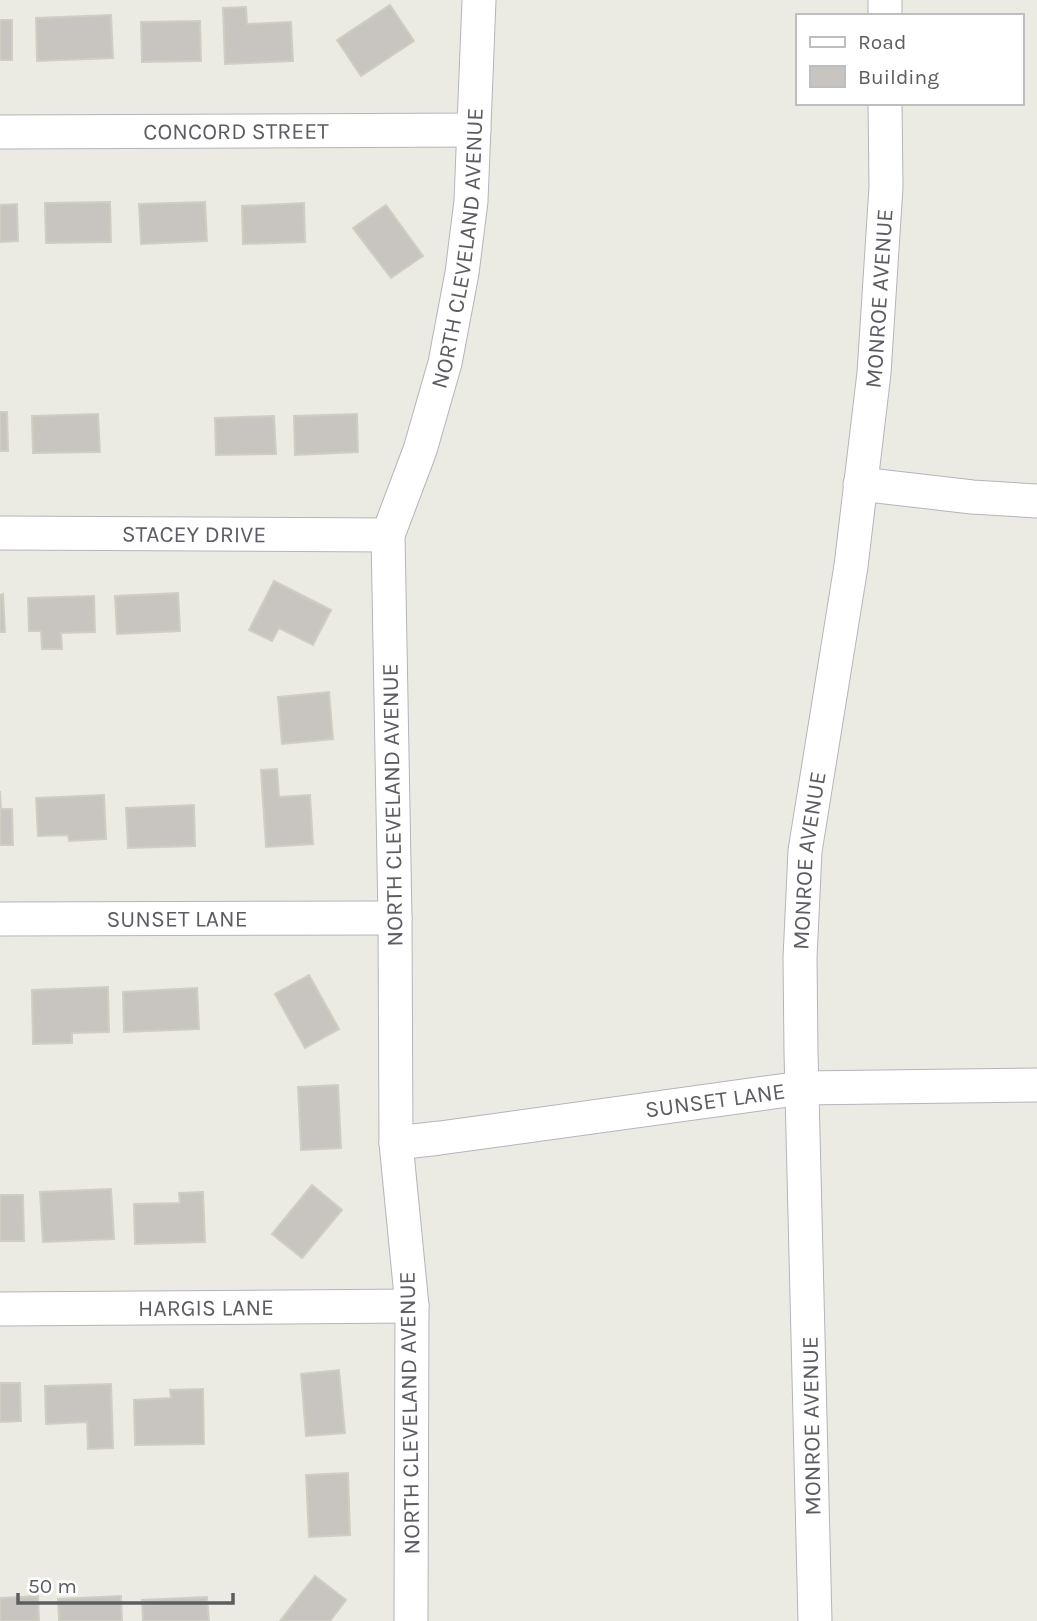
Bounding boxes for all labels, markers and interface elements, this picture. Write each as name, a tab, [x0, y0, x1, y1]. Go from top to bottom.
legend	[796, 14, 1023, 105]
text: Road	[858, 30, 906, 54]
text: Building	[858, 65, 939, 89]
street label: NORTH CLEVELAND AVENUE	[425, 107, 489, 392]
street label: CONCORD STREET	[143, 118, 329, 145]
street label: MONROE AVENUE	[859, 208, 899, 390]
street label: STACEY DRIVE	[122, 521, 266, 548]
street label: NORTH CLEVELAND AVENUE	[377, 663, 408, 947]
street label: MONROE AVENUE	[787, 769, 832, 951]
street label: SUNSET LANE	[106, 905, 248, 933]
street label: SUNSET LANE	[643, 1077, 787, 1124]
street label: NORTH CLEVELAND AVENUE	[394, 1271, 425, 1555]
street label: HARGIS LANE	[138, 1294, 274, 1322]
street label: MONROE AVENUE	[796, 1336, 827, 1516]
scale bar	[18, 1562, 233, 1606]
text: 50 m	[28, 1574, 77, 1598]

